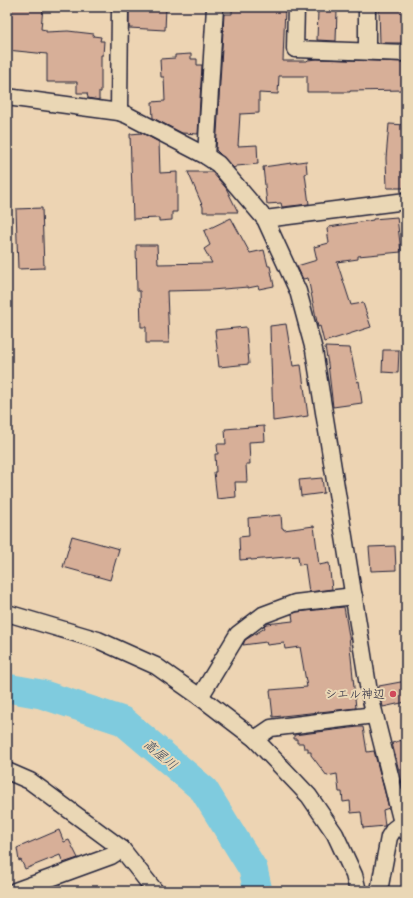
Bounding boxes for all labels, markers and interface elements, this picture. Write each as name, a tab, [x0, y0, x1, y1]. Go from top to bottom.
place label: シエル神辺	[325, 688, 385, 703]
marker: シエル神辺	[388, 689, 398, 699]
water label: 高屋川	[140, 737, 180, 774]

